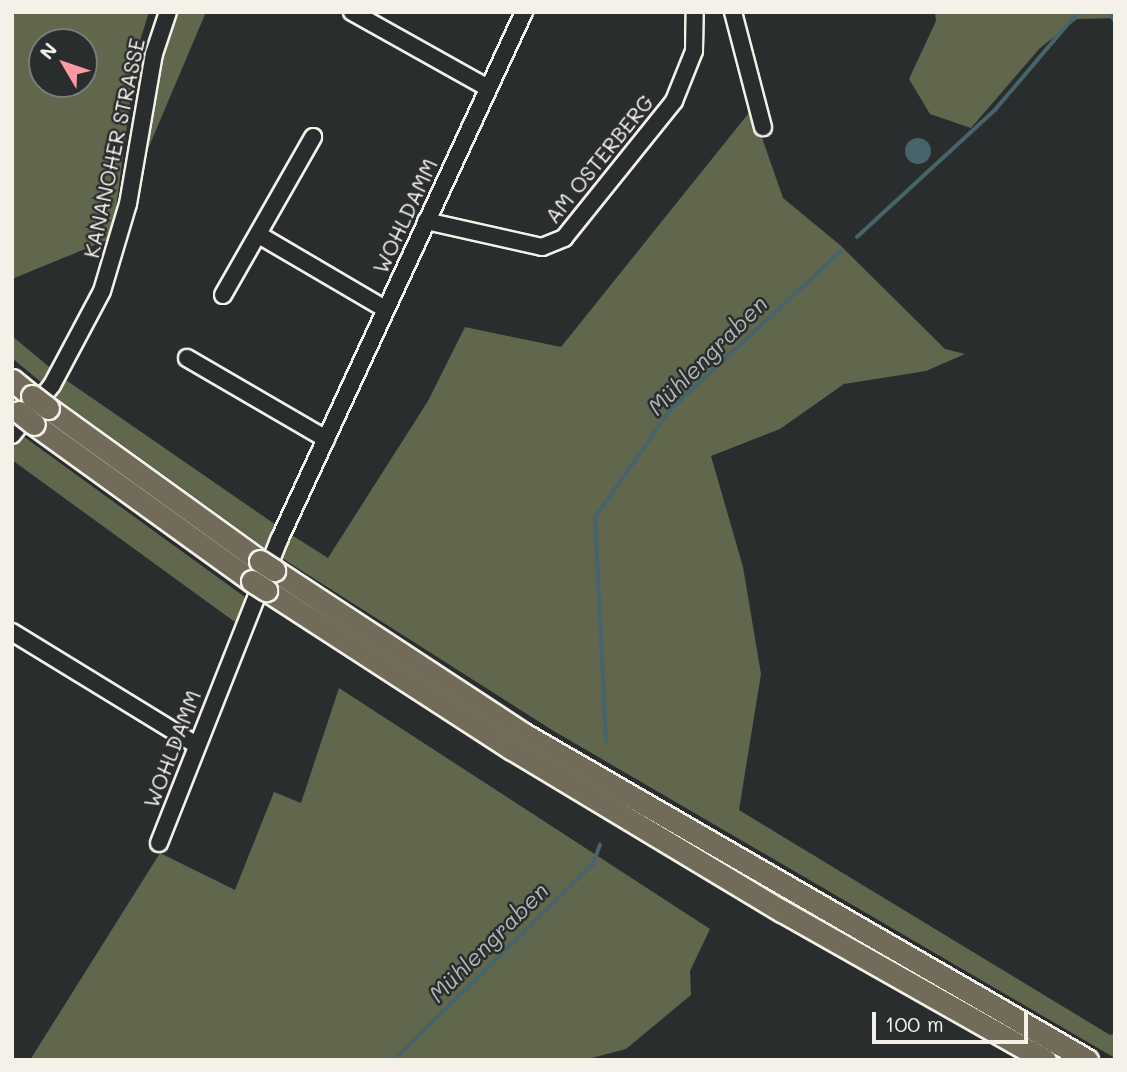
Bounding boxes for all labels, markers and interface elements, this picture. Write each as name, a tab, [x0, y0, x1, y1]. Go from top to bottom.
north arrow	[28, 28, 98, 98]
street label: KANANOHER STRASSE	[78, 36, 150, 260]
text: N	[34, 37, 62, 64]
street label: AM OSTERBERG	[540, 90, 658, 228]
street label: WOHLDAMM	[367, 155, 443, 277]
water label: Mühlengraben	[642, 290, 772, 420]
street label: WOHLDAMM	[138, 687, 206, 811]
water label: Mühlengraben	[423, 877, 553, 1007]
scale bar	[875, 998, 1031, 1042]
text: 100 m	[885, 1010, 944, 1037]

